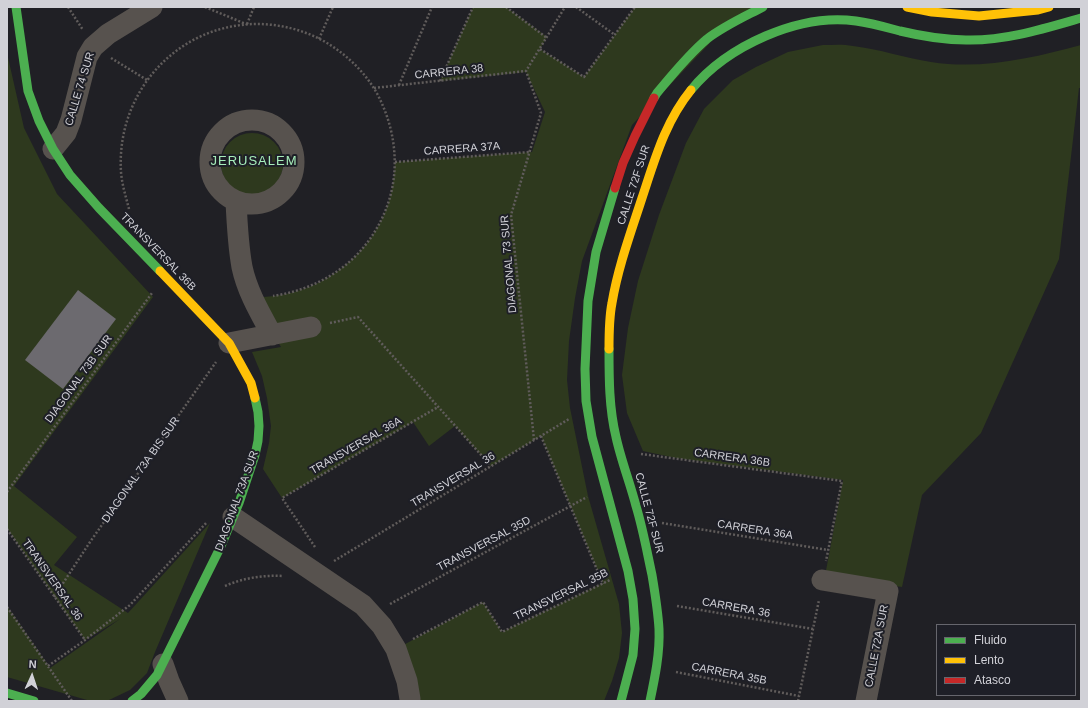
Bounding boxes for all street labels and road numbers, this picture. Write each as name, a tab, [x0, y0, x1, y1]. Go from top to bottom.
street label: CALLE 74 SUR	[63, 51, 97, 127]
street label: CARRERA 38	[414, 62, 484, 82]
street label: CARRERA 37A	[423, 140, 501, 158]
street label: CALLE 72F SUR	[615, 143, 653, 227]
street label: TRANSVERSAL 36B	[117, 210, 199, 294]
street label: DIAGONAL 73 SUR	[498, 214, 520, 314]
street label: DIAGONAL 73B SUR	[43, 332, 115, 426]
street label: DIAGONAL 73A BIS SUR	[99, 414, 183, 526]
street label: TRANSVERSAL 36A	[308, 414, 404, 478]
street label: CARRERA 36B	[693, 446, 771, 470]
street label: DIAGONAL 73A SUR	[213, 449, 261, 553]
street label: TRANSVERSAL 36	[408, 450, 498, 510]
street label: CALLE 72F SUR	[632, 471, 666, 555]
street label: TRANSVERSAL 35D	[435, 514, 533, 574]
street label: CARRERA 36A	[716, 518, 794, 542]
street label: TRANSVERSAL 36	[19, 537, 85, 623]
street label: TRANSVERSAL 35B	[512, 566, 610, 624]
street label: CARRERA 36	[701, 596, 771, 620]
street label: CALLE 72A SUR	[863, 604, 891, 688]
street label: CARRERA 35B	[690, 660, 768, 688]

